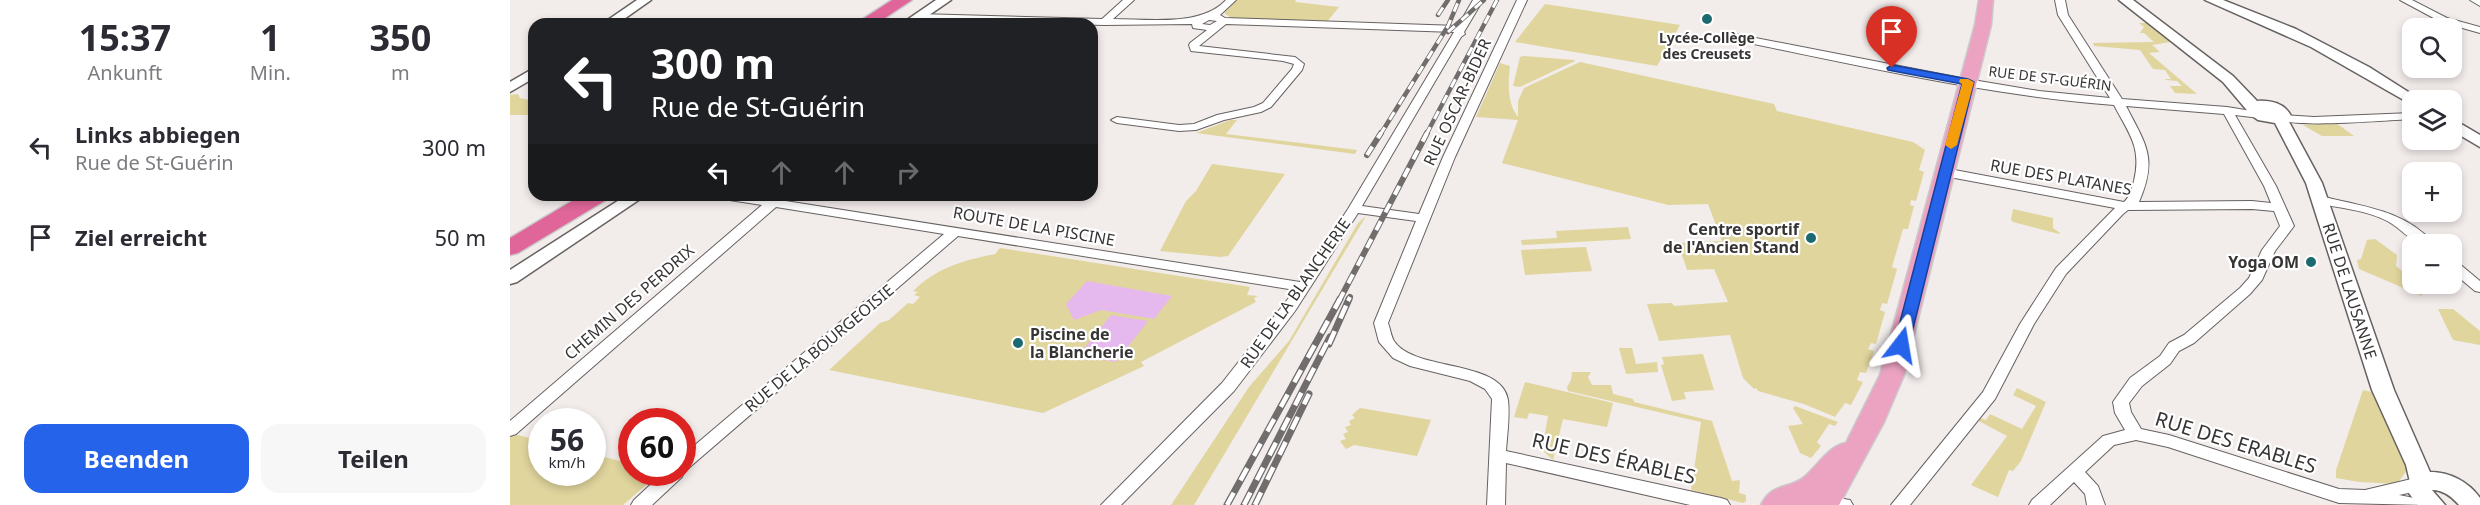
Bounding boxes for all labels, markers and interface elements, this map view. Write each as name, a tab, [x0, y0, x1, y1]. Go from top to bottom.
pin	[1866, 6, 1917, 68]
marker: Lycée-Collège des Creusets	[1700, 12, 1714, 26]
text: 15:37	[79, 13, 171, 62]
text: 1	[260, 13, 281, 62]
text: 350	[370, 13, 431, 62]
icon: arrive	[1875, 15, 1908, 48]
map controls	[2402, 18, 2462, 294]
button: search	[2402, 18, 2462, 78]
place label: Lycée-Collège des Creusets	[1659, 28, 1755, 63]
text: 300 m	[651, 34, 775, 91]
street label: RUE OSCAR-BIDER	[1418, 35, 1496, 169]
icon: left	[552, 42, 630, 120]
text: Ankunft	[88, 59, 162, 86]
text: Min.	[250, 59, 291, 86]
text: m	[391, 59, 410, 86]
street label: RUE DE ST-GUÉRIN	[1987, 61, 2113, 95]
text: Rue de St-Guérin	[651, 88, 865, 125]
button: layers	[2402, 90, 2462, 150]
text: Links abbiegen	[75, 119, 241, 149]
icon: left	[24, 131, 57, 164]
text: 300 m	[422, 132, 486, 162]
text: Rue de St-Guérin	[75, 149, 234, 176]
street label: RUE DES PLATANES	[1989, 154, 2134, 200]
icon: left	[702, 156, 735, 189]
icon: ahead	[765, 156, 798, 189]
icon: ahead	[828, 156, 861, 189]
icon: right	[891, 156, 924, 189]
button: +	[2402, 162, 2462, 222]
street label: ROUTE DE LA PISCINE	[951, 201, 1117, 251]
street label: RUE DE LA BLANCHERIE	[1235, 214, 1355, 372]
place label: Centre sportif de l'Ancien Stand	[1663, 218, 1800, 258]
street label: RUE DE LAUSANNE	[2318, 220, 2382, 362]
icon: arrive	[24, 221, 57, 254]
text: Ziel erreicht	[75, 222, 207, 252]
text: 50 m	[435, 222, 486, 252]
marker: Centre sportif de l'Ancien Stand	[1804, 231, 1818, 245]
button: −	[2402, 234, 2462, 294]
street label: CHEMIN DES PERDRIX	[559, 239, 699, 365]
place label: Yoga OM	[2228, 251, 2299, 273]
marker: Yoga OM	[2304, 255, 2318, 269]
street label: RUE DE LA BOURGEOISIE	[740, 279, 898, 417]
position arrow	[1869, 313, 1933, 377]
place label: Piscine de la Blancherie	[1030, 323, 1134, 363]
marker: Piscine de la Blancherie	[1011, 336, 1025, 350]
street label: RUE DES ERABLES	[2152, 405, 2320, 479]
speed limit sign: 60	[618, 408, 696, 486]
text: 56	[550, 419, 584, 460]
button: Beenden	[24, 424, 249, 493]
button: Teilen	[261, 424, 486, 493]
street label: RUE DES ÉRABLES	[1530, 426, 1699, 490]
text: km/h	[549, 452, 585, 472]

